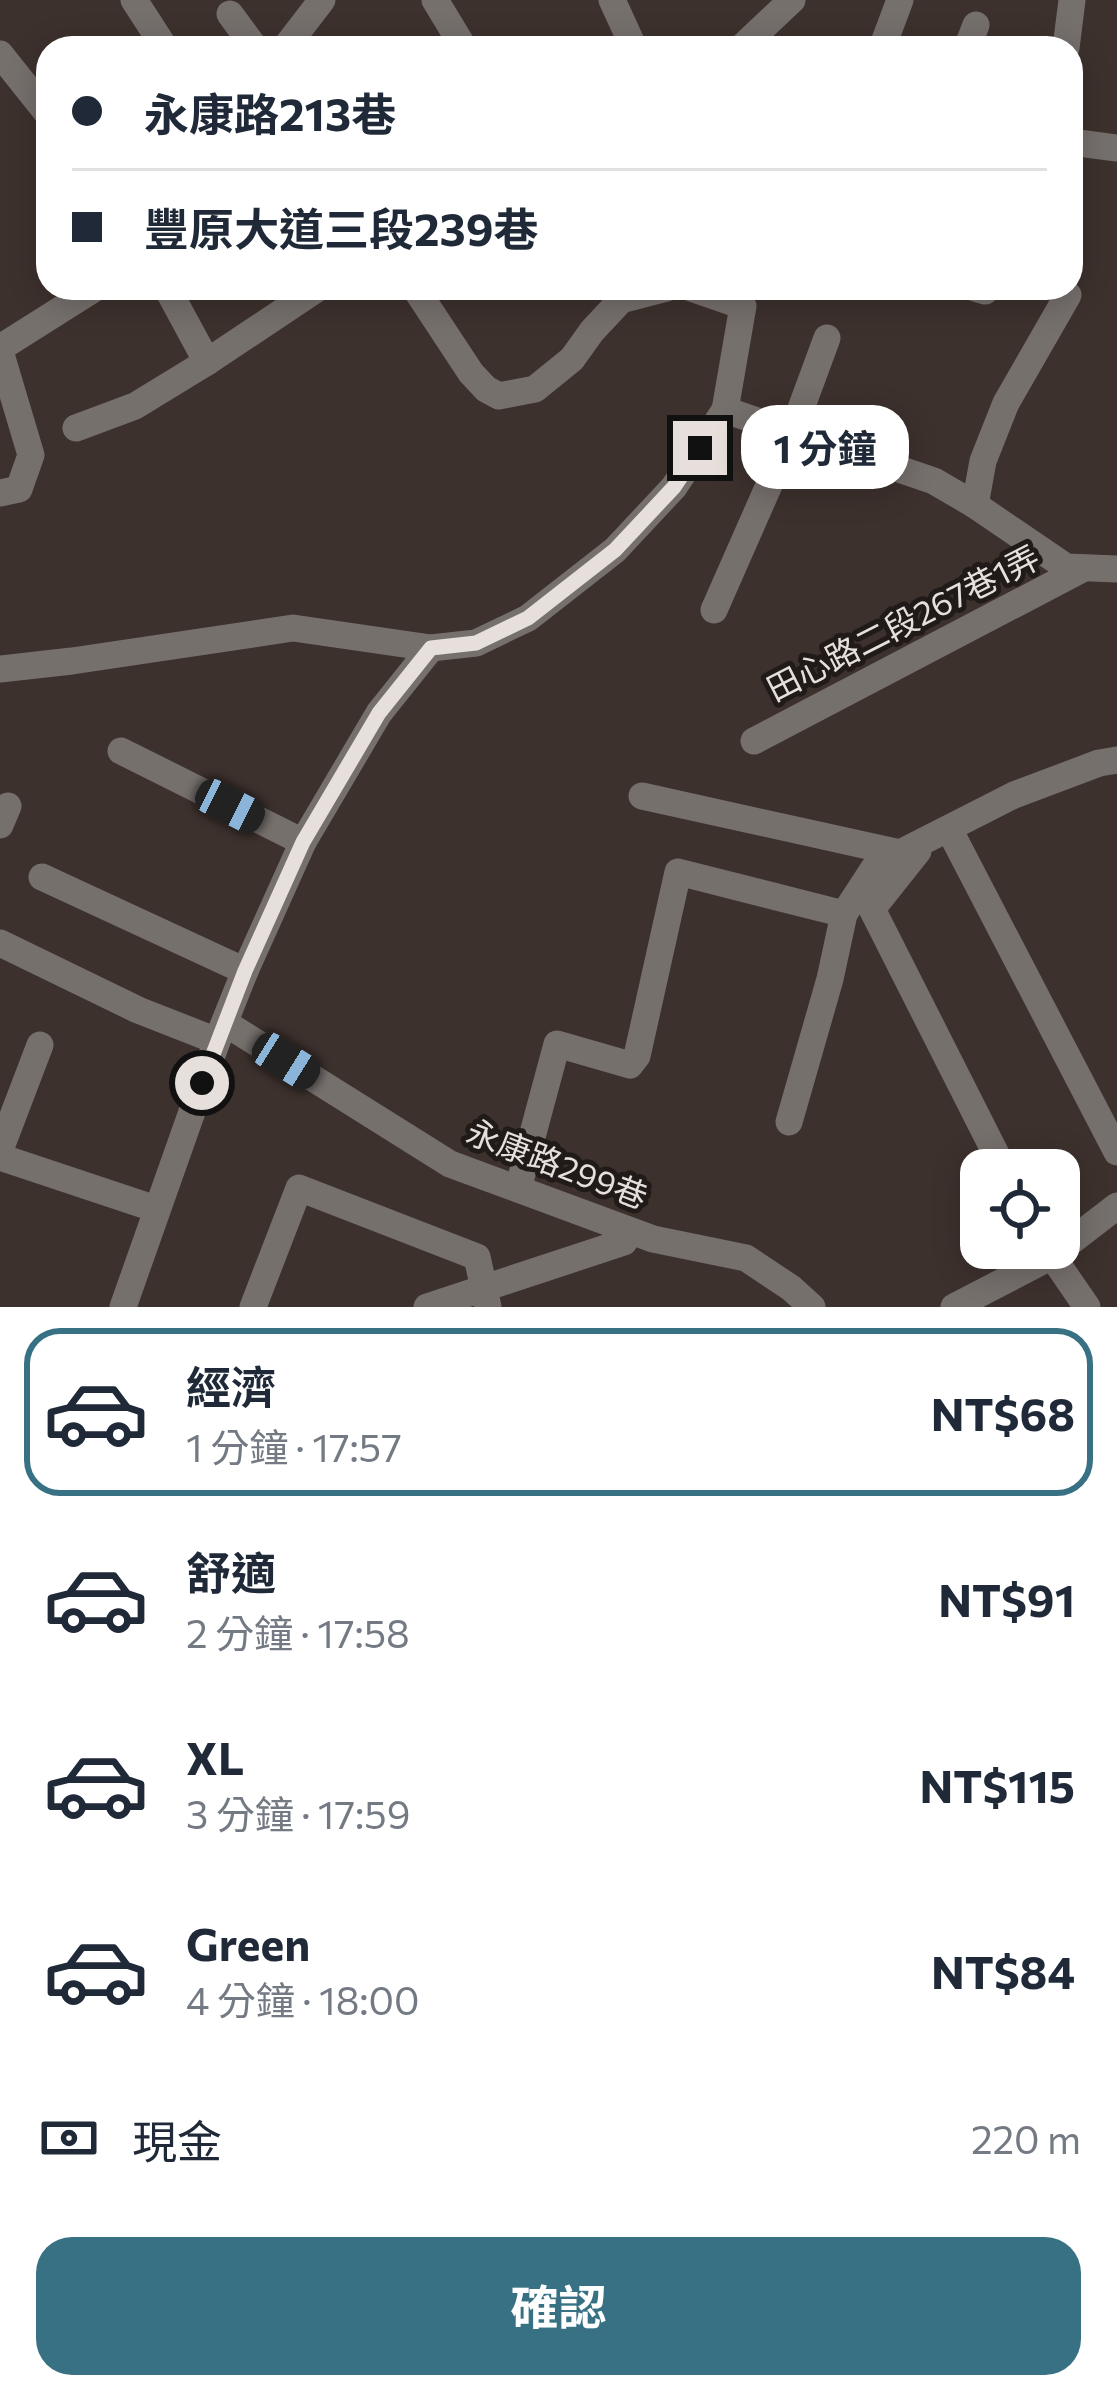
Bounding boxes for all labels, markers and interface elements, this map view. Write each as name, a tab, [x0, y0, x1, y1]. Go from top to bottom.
text: 永康路213巷	[144, 85, 396, 140]
text: 豐原大道三段239巷	[144, 200, 539, 255]
callout: 1 分鐘	[742, 406, 910, 490]
route end	[673, 421, 727, 475]
text: 1 分鐘	[773, 423, 877, 471]
street label: 田心路二段267巷1弄	[759, 535, 1046, 708]
car	[190, 774, 270, 838]
car	[246, 1027, 326, 1095]
route start	[175, 1056, 229, 1110]
street label: 永康路299巷	[461, 1109, 654, 1216]
map controls	[960, 1149, 1080, 1269]
button: locate	[960, 1149, 1080, 1269]
icon: car	[42, 1358, 150, 1466]
text: 經濟	[186, 1358, 276, 1413]
text: NT$68	[931, 1385, 1075, 1440]
text: 1 分鐘 · 17:57	[186, 1422, 402, 1470]
icon: car	[42, 1544, 150, 1652]
text: 舒適	[186, 1544, 276, 1599]
text: NT$91	[938, 1571, 1075, 1626]
text: 2 分鐘 · 17:58	[186, 1608, 410, 1656]
text: XL	[186, 1729, 244, 1784]
icon: car	[42, 1730, 150, 1838]
text: NT$115	[919, 1757, 1075, 1812]
text: 3 分鐘 · 17:59	[186, 1789, 410, 1837]
text: Green	[186, 1915, 310, 1970]
icon: car	[42, 1916, 150, 2024]
text: NT$84	[931, 1943, 1075, 1998]
text: 4 分鐘 · 18:00	[186, 1975, 419, 2023]
icon: cash	[36, 2105, 102, 2171]
text: 現金	[132, 2112, 222, 2167]
text: 220 m	[971, 2114, 1081, 2162]
button: 確認	[36, 2237, 1081, 2375]

